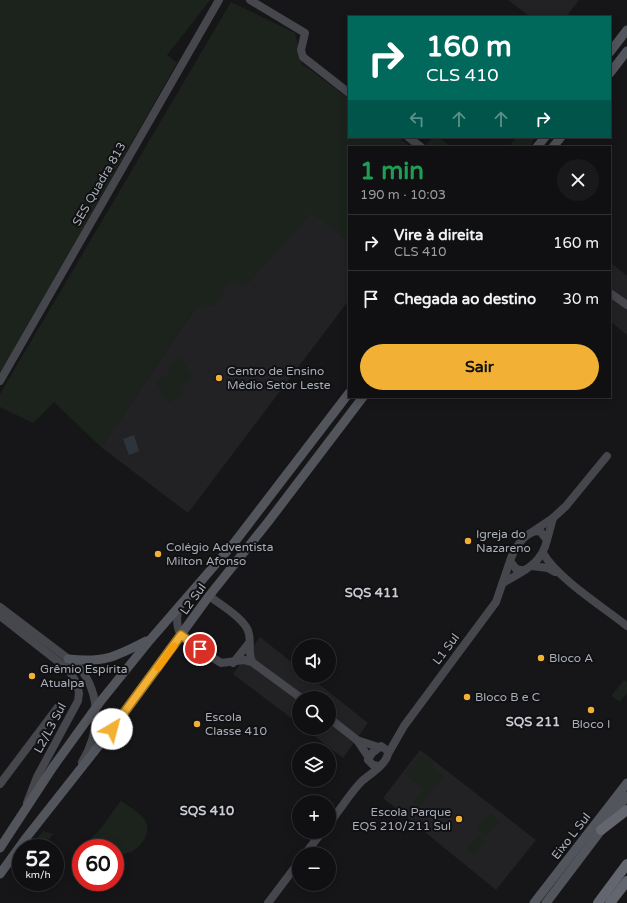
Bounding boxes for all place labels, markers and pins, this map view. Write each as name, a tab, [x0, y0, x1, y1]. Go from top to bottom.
place label: Centro de Ensino Médio Setor Leste	[227, 364, 331, 392]
marker: Centro de Ensino Médio Setor Leste	[214, 373, 224, 383]
place label: Igreja do Nazareno	[476, 527, 531, 555]
marker: Igreja do Nazareno	[463, 536, 473, 546]
place label: Colégio Adventista Milton Afonso	[166, 540, 273, 568]
marker: Colégio Adventista Milton Afonso	[153, 549, 163, 559]
pin	[183, 632, 217, 666]
place label: Bloco A	[549, 651, 593, 665]
marker: Bloco A	[536, 653, 546, 663]
place label: Grêmio Espírita Atualpa	[40, 662, 128, 690]
marker: Grêmio Espírita Atualpa	[27, 671, 37, 681]
place label: Bloco B e C	[475, 690, 540, 704]
marker: Bloco B e C	[462, 692, 472, 702]
marker: Bloco I	[586, 705, 596, 715]
place label: Escola Classe 410	[205, 710, 268, 738]
place label: Bloco I	[572, 717, 610, 731]
marker: Escola Classe 410	[192, 719, 202, 729]
place label: Escola Parque EQS 210/211 Sul	[352, 805, 451, 833]
marker: Escola Parque EQS 210/211 Sul	[454, 814, 464, 824]

